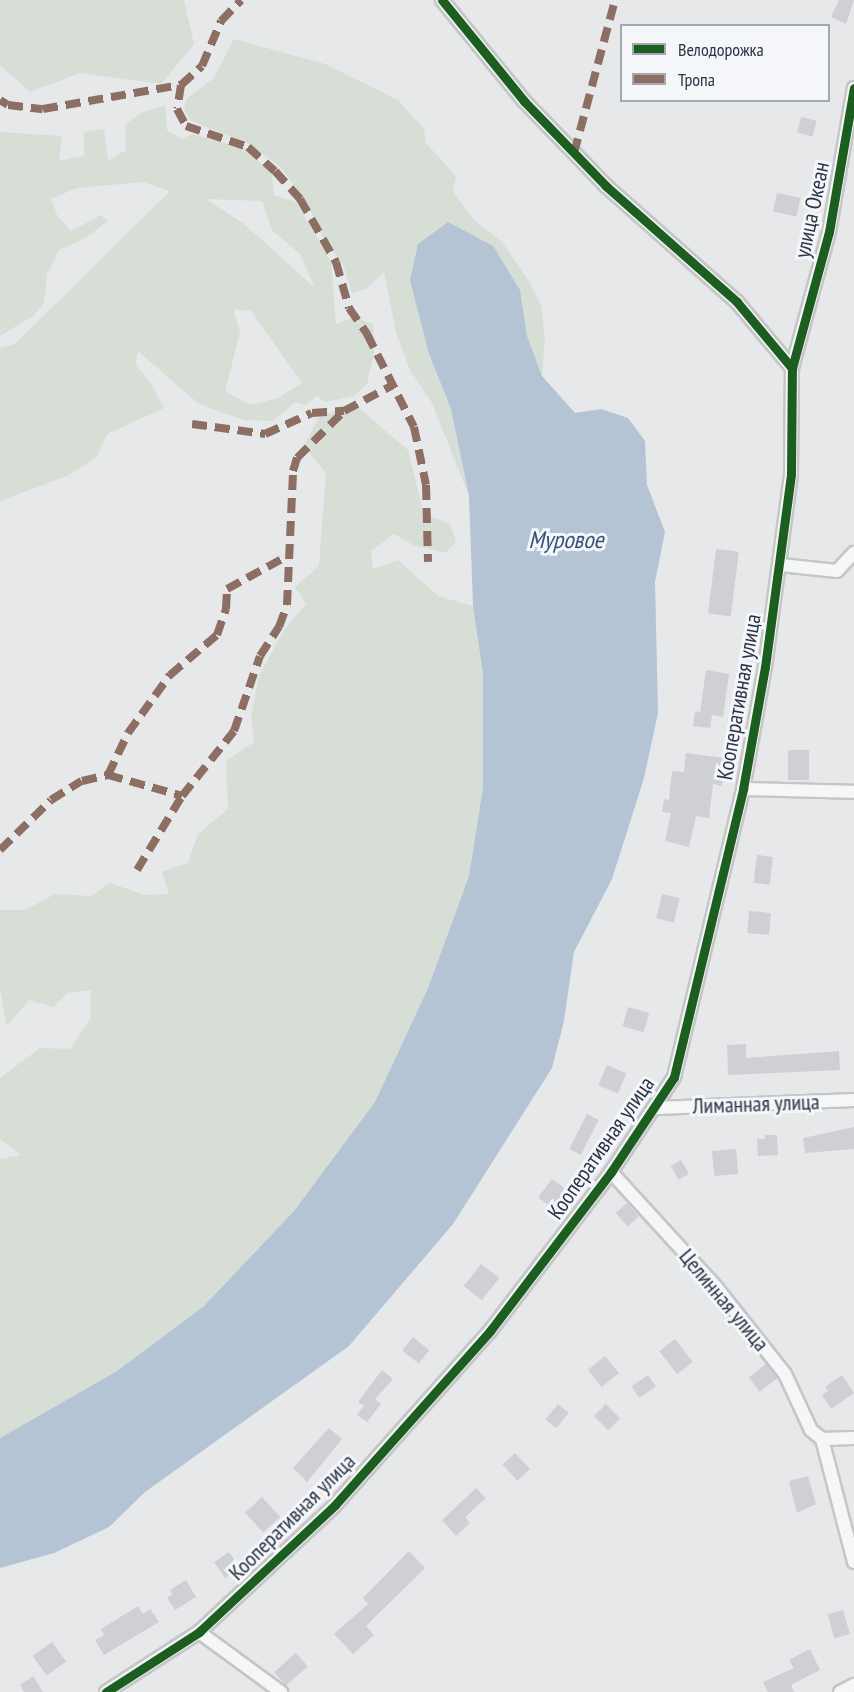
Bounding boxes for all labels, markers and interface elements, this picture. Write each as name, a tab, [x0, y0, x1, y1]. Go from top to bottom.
legend	[620, 24, 830, 102]
text: Велодорожка	[678, 38, 764, 61]
text: Тропа	[678, 68, 715, 91]
street label: улица Океан	[789, 160, 835, 260]
water label: Муровое	[528, 526, 604, 554]
street label: Кооперативная улица	[711, 612, 767, 782]
street label: Кооперативная улица	[542, 1072, 660, 1224]
street label: Лиманная улица	[692, 1089, 820, 1119]
street label: Целинная улица	[674, 1244, 774, 1356]
street label: Кооперативная улица	[223, 1448, 361, 1586]

